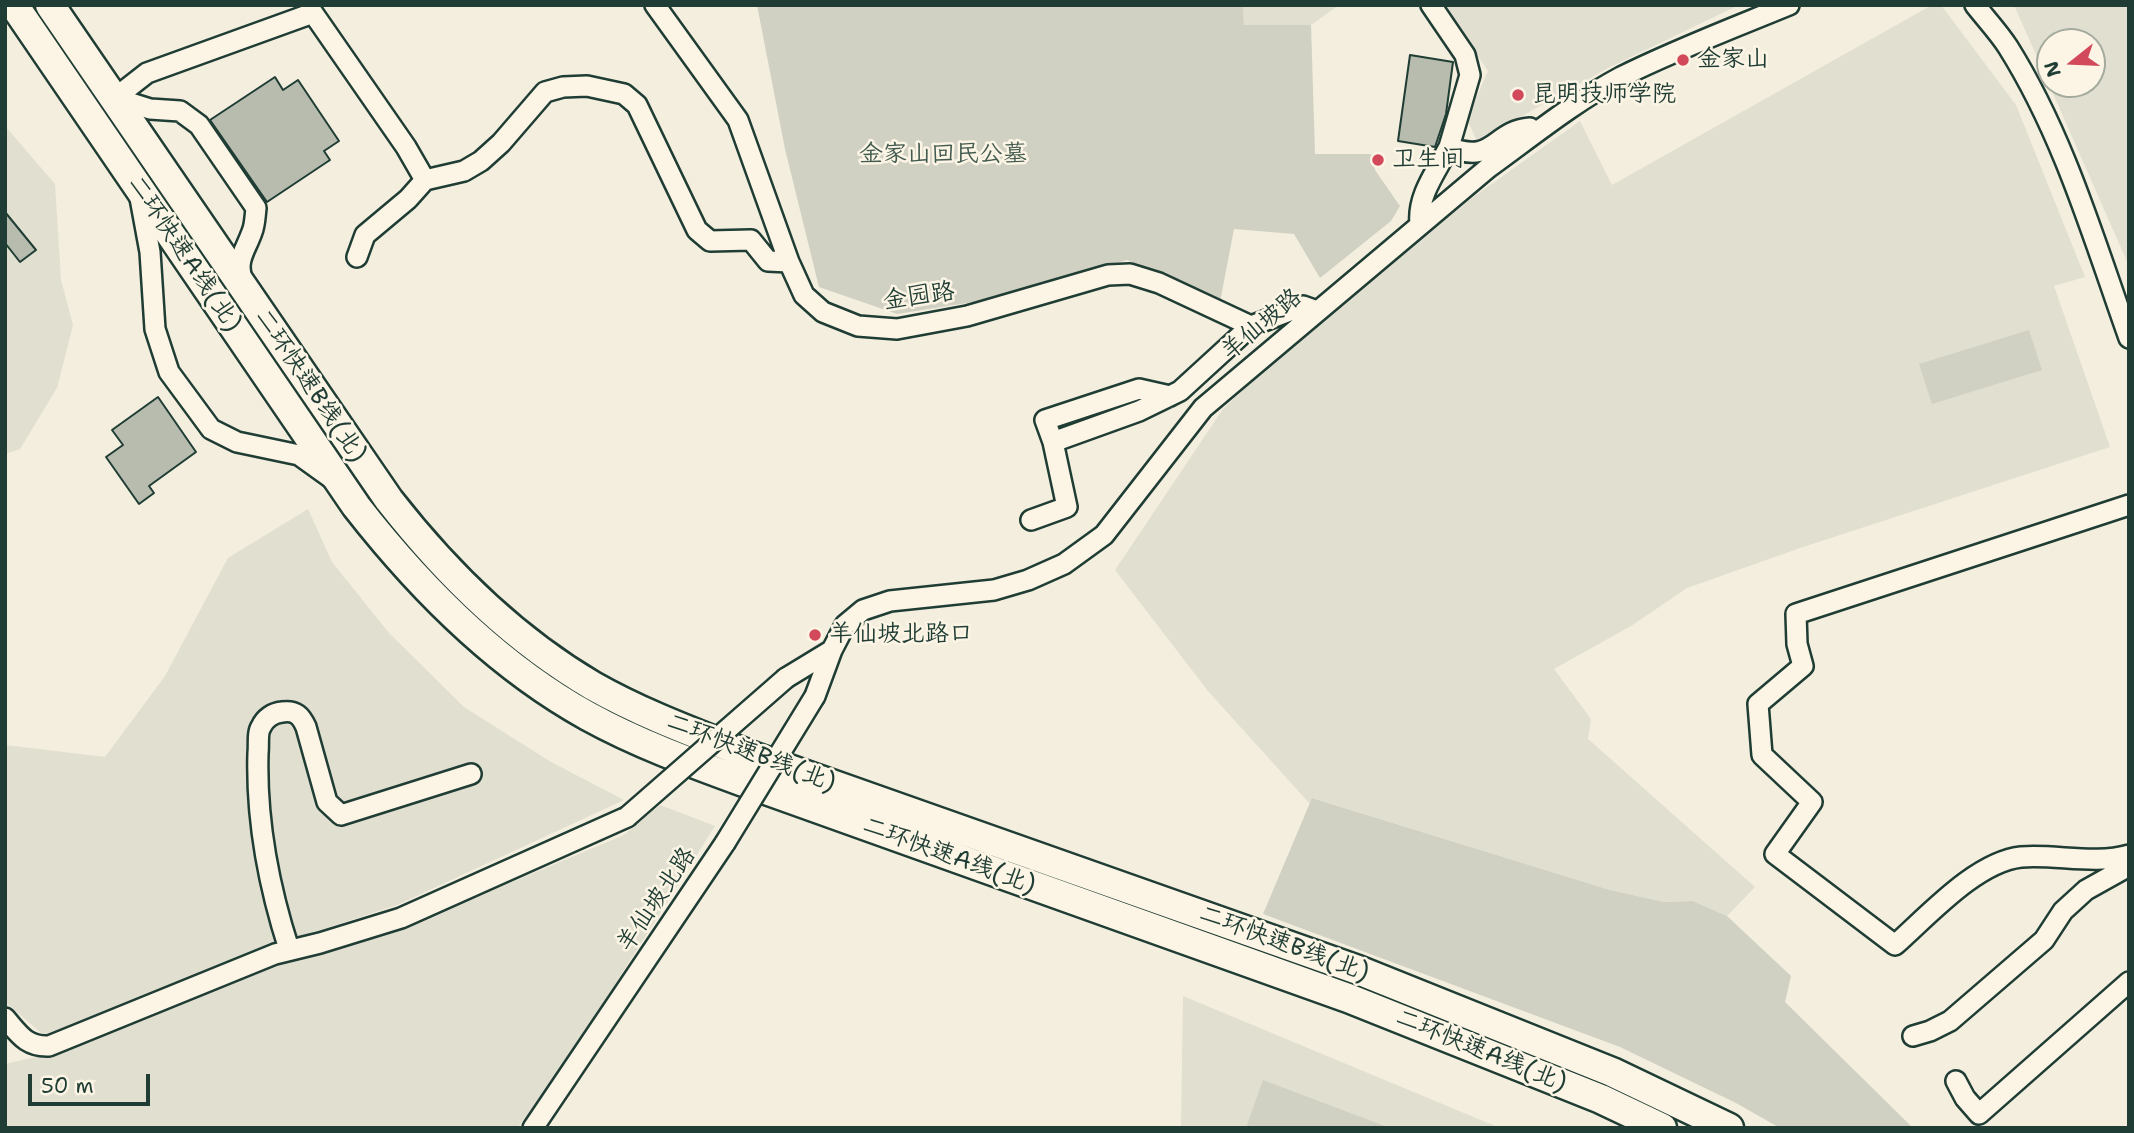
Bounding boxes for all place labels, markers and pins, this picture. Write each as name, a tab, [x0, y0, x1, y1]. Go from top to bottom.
place label: 金家山	[1697, 46, 1769, 74]
marker: 金家山	[1675, 52, 1691, 68]
place label: 昆明技师学院	[1532, 81, 1676, 109]
marker: 昆明技师学院	[1510, 87, 1526, 103]
place label: 卫生间	[1392, 146, 1464, 174]
marker: 卫生间	[1370, 152, 1386, 168]
place label: 羊仙坡北路口	[829, 621, 973, 649]
marker: 羊仙坡北路口	[807, 627, 823, 643]

